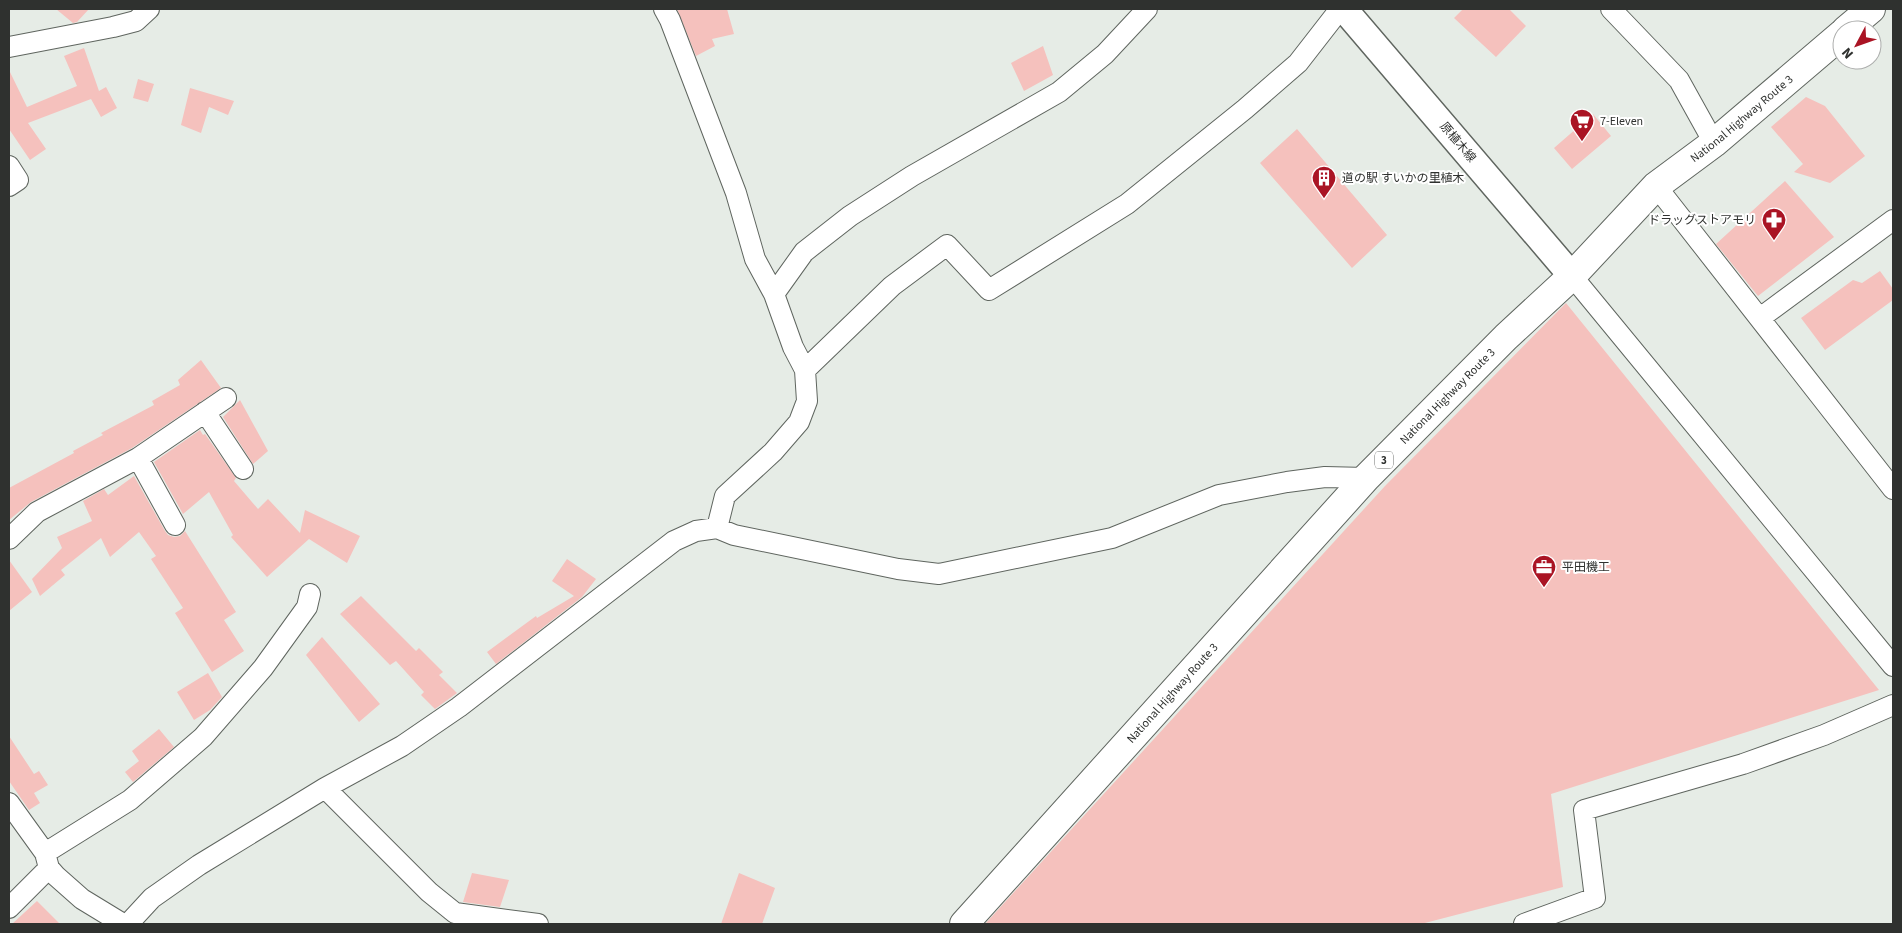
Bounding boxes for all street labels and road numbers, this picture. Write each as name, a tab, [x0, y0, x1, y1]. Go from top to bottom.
street label: National Highway Route 3	[1687, 71, 1797, 167]
street label: 原植木線	[1436, 118, 1480, 166]
street label: National Highway Route 3	[1396, 344, 1499, 448]
road number: 3	[1375, 452, 1393, 468]
street label: National Highway Route 3	[1123, 640, 1222, 747]

